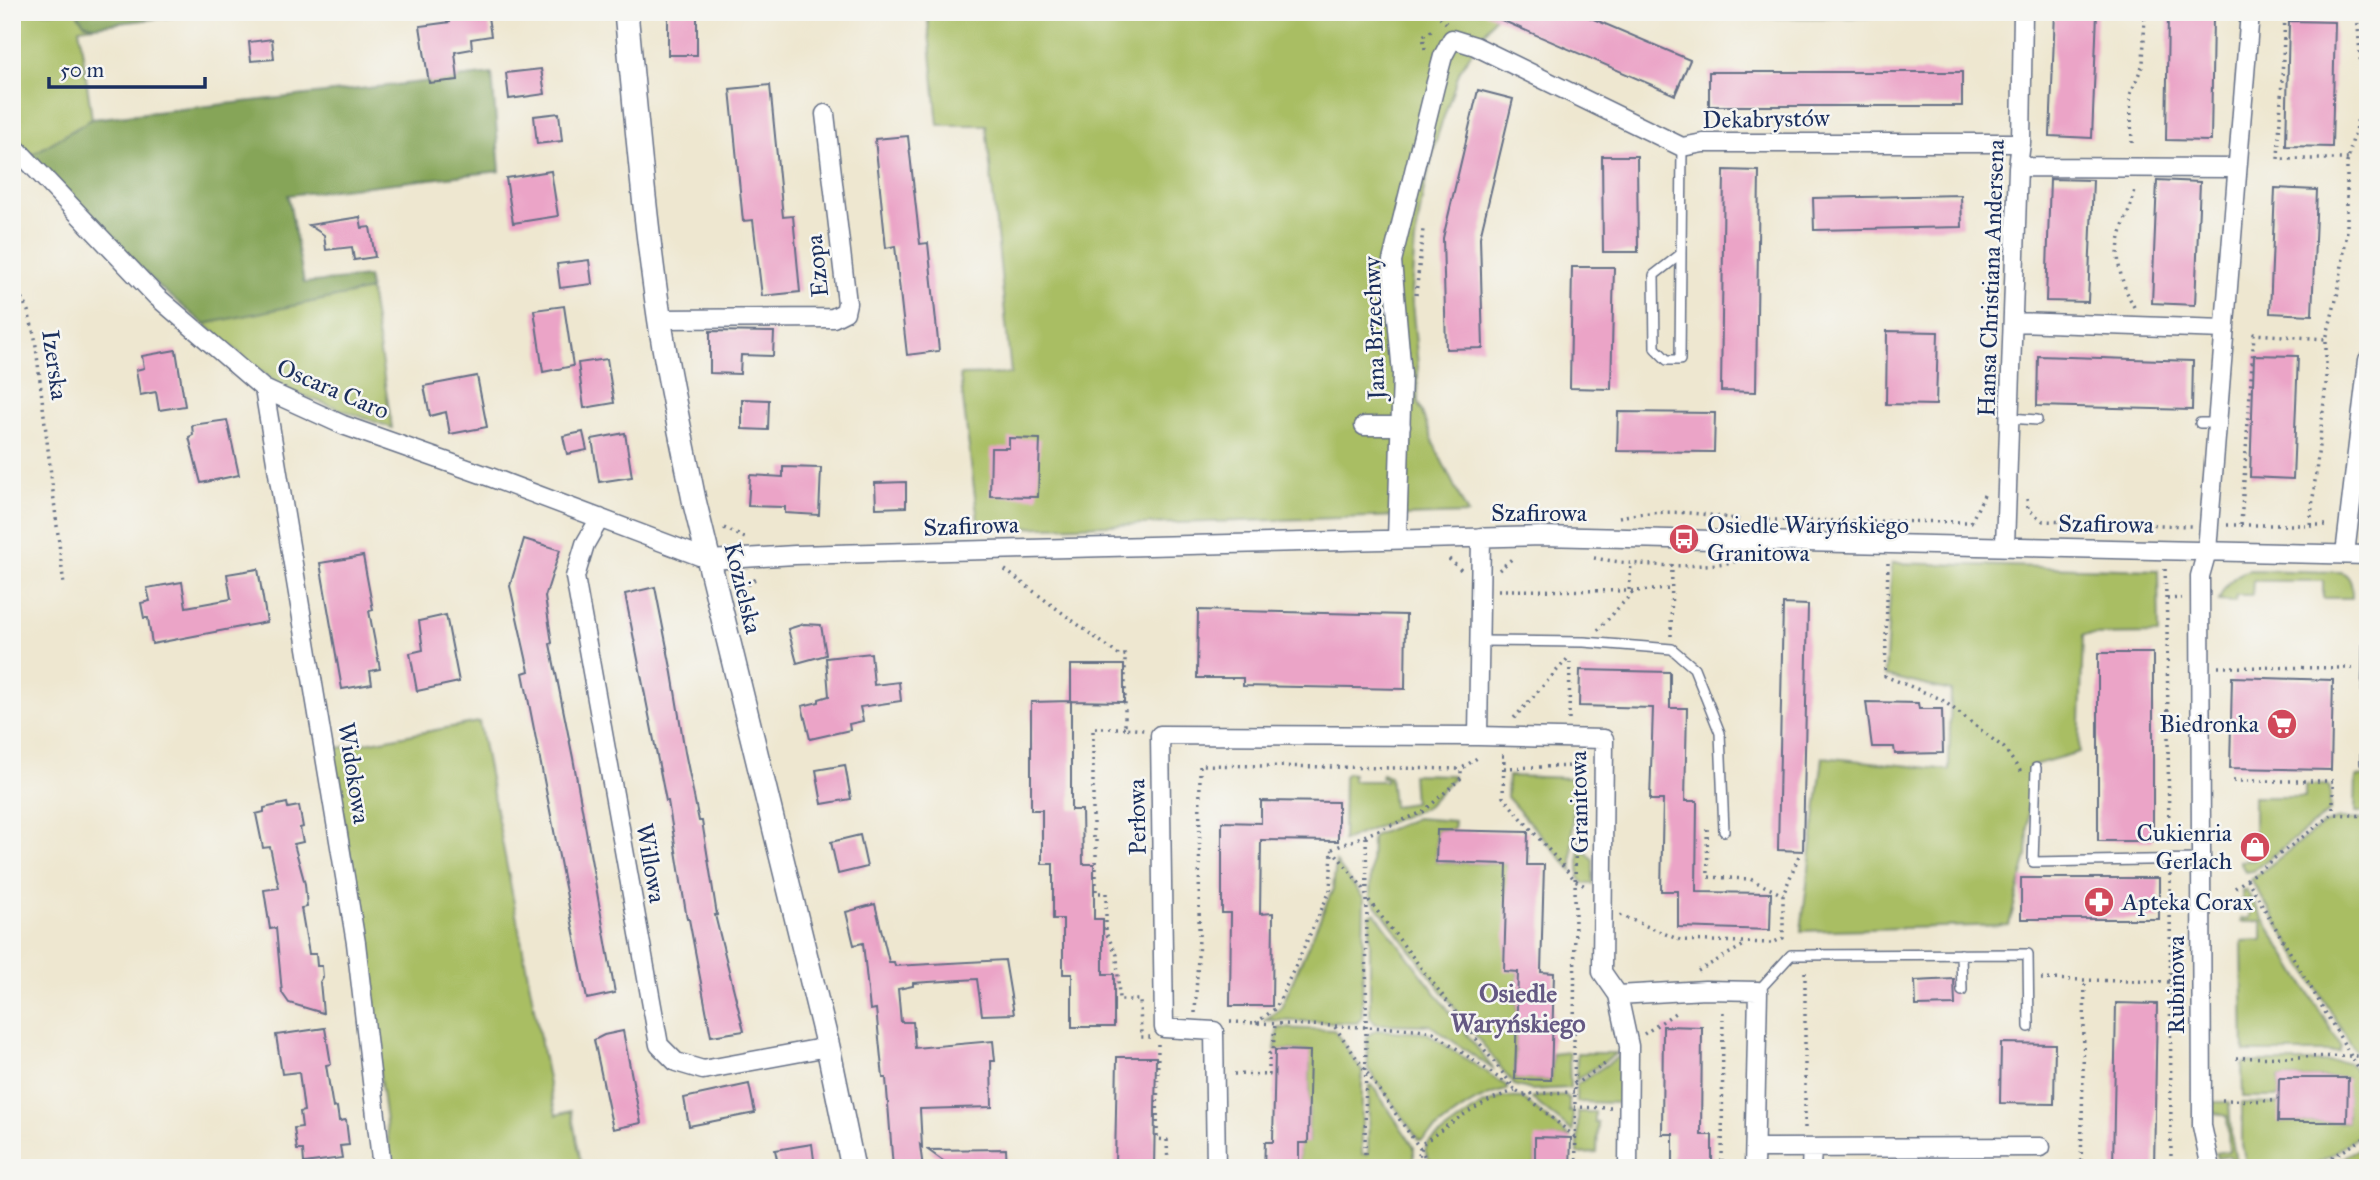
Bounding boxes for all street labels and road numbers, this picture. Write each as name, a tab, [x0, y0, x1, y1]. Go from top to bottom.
street label: Dekabrystów	[1702, 103, 1831, 135]
street label: Hansa Christiana Andersena	[1971, 138, 2011, 417]
street label: Ezopa	[799, 232, 835, 299]
street label: Jana Brzechwy	[1356, 255, 1392, 403]
street label: Izerska	[35, 328, 75, 403]
street label: Oscara Caro	[272, 352, 394, 426]
street label: Szafirowa	[1491, 498, 1588, 528]
street label: Szafirowa	[2058, 508, 2155, 540]
street label: Szafirowa	[923, 509, 1020, 543]
street label: Kozielska	[717, 539, 769, 638]
street label: Widokowa	[331, 720, 377, 827]
street label: Granitowa	[1563, 750, 1595, 854]
street label: Perłowa	[1121, 778, 1153, 855]
street label: Willowa	[629, 821, 673, 906]
street label: Rubinowa	[2161, 935, 2191, 1034]

